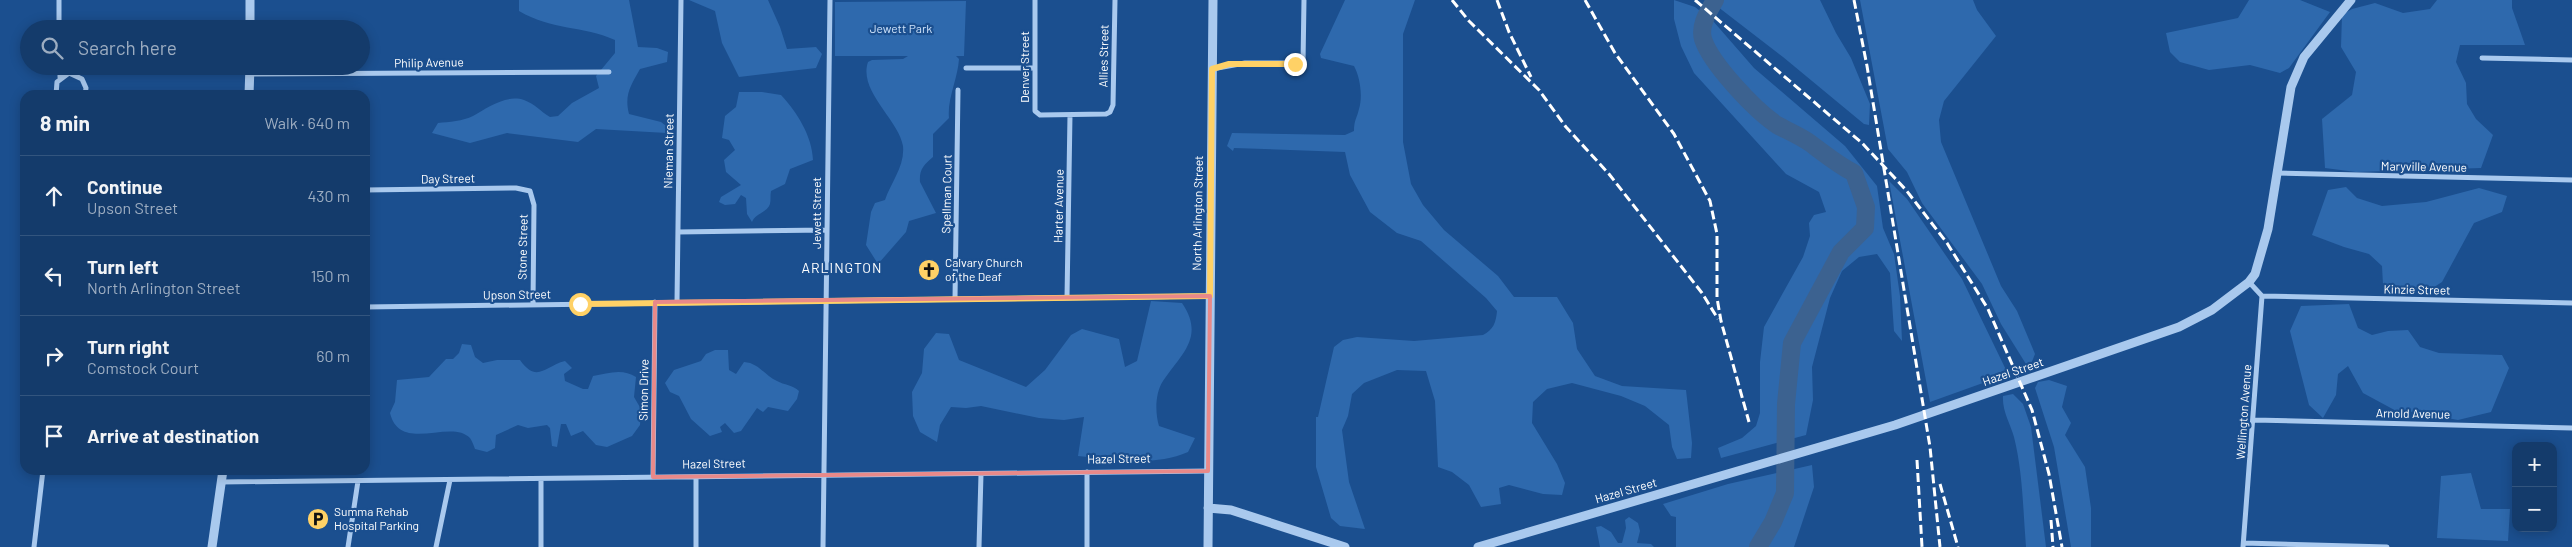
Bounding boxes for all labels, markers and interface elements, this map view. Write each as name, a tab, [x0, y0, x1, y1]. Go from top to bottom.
search box	[20, 20, 370, 75]
park label: Jewett Park	[870, 21, 932, 35]
street label: Allies Street	[1095, 24, 1111, 88]
street label: Denver Street	[1017, 31, 1031, 103]
icon: search	[38, 34, 66, 62]
text: Search here	[78, 36, 177, 59]
route end	[1284, 53, 1307, 76]
street label: Philip Avenue	[394, 54, 464, 70]
text: 8 min	[40, 110, 90, 135]
text: Walk · 640 m	[265, 113, 350, 132]
street label: Nieman Street	[660, 113, 676, 189]
street label: Spellman Court	[938, 154, 954, 234]
street label: North Arlington Street	[1189, 155, 1205, 271]
street label: Maryville Avenue	[2381, 158, 2467, 174]
street label: Harter Avenue	[1050, 169, 1066, 243]
street label: Day Street	[421, 171, 475, 185]
text: Continue	[87, 175, 163, 198]
street label: Jewett Street	[809, 177, 823, 249]
icon: ahead	[40, 182, 68, 210]
text: 430 m	[307, 186, 350, 205]
text: Upson Street	[87, 198, 178, 217]
street label: Stone Street	[514, 214, 530, 280]
text: Turn left	[87, 255, 158, 278]
place label: Calvary Church of the Deaf	[945, 255, 1023, 283]
church icon: Calvary Church of the Deaf	[917, 258, 941, 282]
district label: ARLINGTON	[801, 259, 883, 276]
icon: left	[40, 262, 68, 290]
text: 150 m	[311, 266, 350, 285]
text: North Arlington Street	[87, 278, 241, 297]
street label: Kinzie Street	[2383, 281, 2451, 297]
street label: Upson Street	[483, 286, 551, 302]
route start	[569, 293, 592, 316]
text: Turn right	[87, 335, 169, 358]
icon: right	[40, 342, 68, 370]
text: 60 m	[316, 346, 350, 365]
street label: Hazel Street	[1980, 354, 2045, 388]
text: Comstock Court	[87, 358, 199, 377]
street label: Simon Drive	[635, 359, 651, 421]
street label: Wellington Avenue	[2233, 364, 2253, 460]
street label: Arnold Avenue	[2376, 405, 2450, 421]
icon: arrive	[40, 422, 68, 450]
text: Arrive at destination	[87, 424, 259, 447]
map controls	[2512, 442, 2557, 532]
button: +	[2512, 442, 2557, 487]
street label: Hazel Street	[1087, 450, 1151, 466]
street label: Hazel Street	[682, 455, 746, 471]
street label: Hazel Street	[1593, 475, 1658, 506]
button: −	[2512, 487, 2557, 532]
place label: Summa Rehab Hospital Parking	[334, 504, 419, 532]
parking icon: Summa Rehab Hospital Parking	[306, 507, 330, 531]

